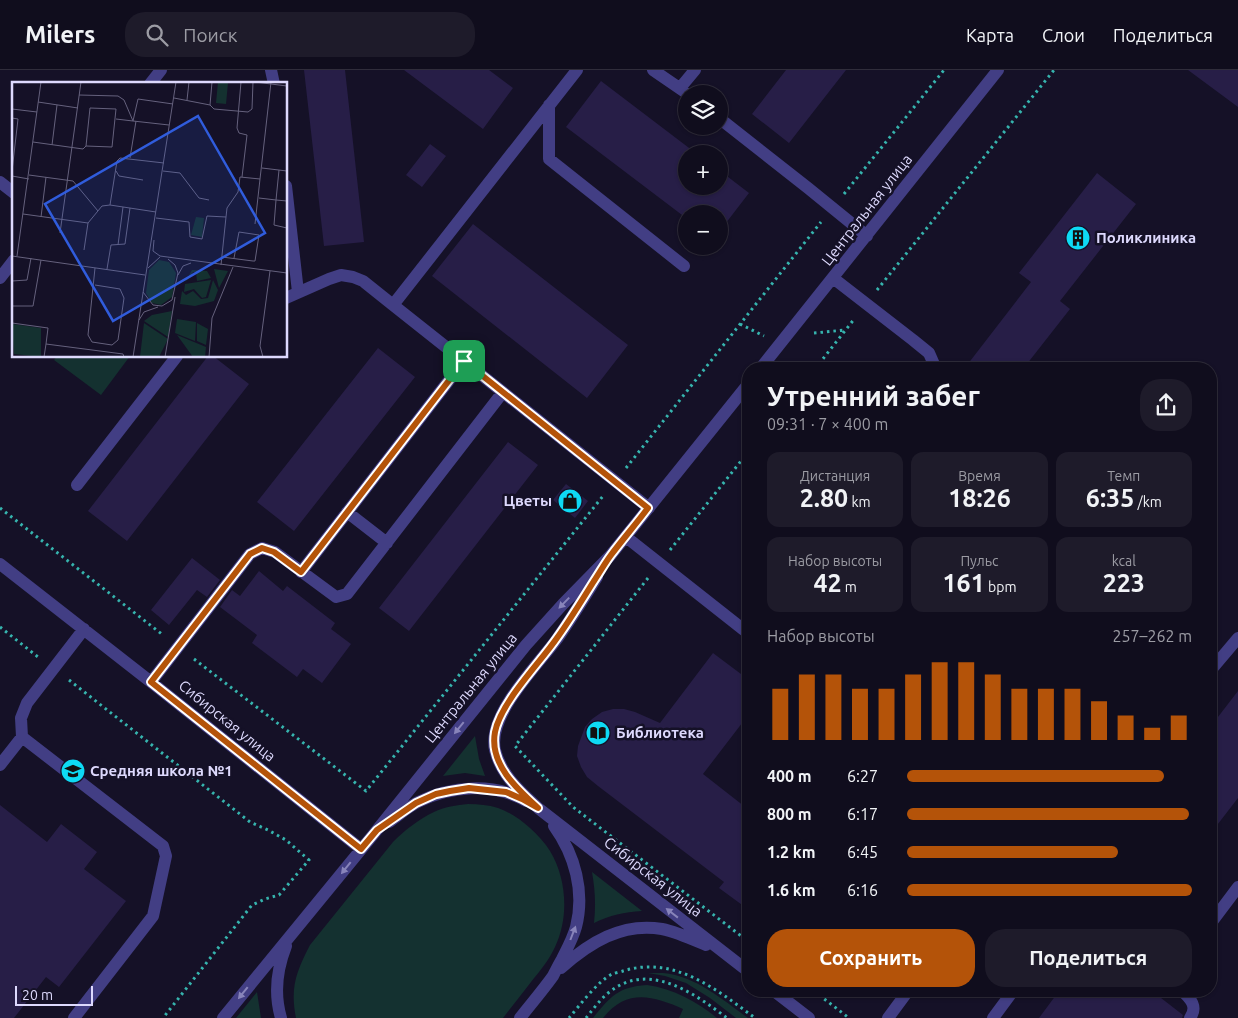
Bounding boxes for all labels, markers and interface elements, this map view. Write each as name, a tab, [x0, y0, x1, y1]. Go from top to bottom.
search box	[125, 12, 475, 57]
text: Milers	[25, 21, 95, 48]
icon: search	[143, 21, 171, 49]
text: Поиск	[183, 24, 237, 46]
text: Карта	[966, 25, 1014, 45]
text: Слои	[1042, 25, 1085, 45]
text: Поделиться	[1113, 25, 1213, 45]
inset map	[12, 82, 288, 358]
map controls	[678, 85, 728, 255]
button: layers	[678, 85, 728, 135]
button: +	[678, 145, 728, 195]
street label: Центральная улица	[818, 151, 915, 269]
button: −	[678, 205, 728, 255]
building icon: Поликлиника	[1065, 225, 1091, 251]
place label: Поликлиника	[1096, 229, 1196, 246]
pin	[443, 340, 485, 382]
icon: arrive	[450, 347, 478, 375]
button: share	[1140, 379, 1192, 431]
text: Утренний забег	[767, 380, 980, 411]
text: 09:31 · 7 × 400 m	[767, 415, 888, 433]
text: Дистанция	[800, 468, 870, 484]
text: Время	[958, 468, 1001, 484]
text: Темп	[1107, 468, 1140, 484]
text: 2.80	[800, 484, 848, 512]
text: 18:26	[948, 484, 1011, 512]
text: 6:35	[1086, 484, 1134, 512]
shop icon: Цветы	[557, 488, 583, 514]
place label: Цветы	[503, 492, 552, 509]
text: km	[848, 494, 871, 510]
text: /km	[1134, 494, 1162, 510]
text: Набор высоты	[788, 553, 882, 569]
text: Пульс	[960, 553, 999, 569]
text: kcal	[1112, 553, 1136, 569]
text: 42	[813, 569, 842, 597]
text: 161	[943, 569, 985, 597]
text: 223	[1103, 569, 1145, 597]
text: m	[842, 579, 857, 595]
text: bpm	[985, 579, 1016, 595]
one-way arrow	[558, 597, 570, 609]
text: Набор высоты	[767, 627, 875, 645]
text: 257–262 m	[1112, 627, 1192, 645]
street label: Центральная улица	[421, 629, 520, 746]
street label: Сибирская улица	[176, 676, 279, 765]
library icon: Библиотека	[585, 720, 611, 746]
one-way arrow	[454, 721, 465, 734]
place label: Библиотека	[616, 724, 704, 741]
school or university icon: Средняя школа №1	[60, 758, 86, 784]
place label: Средняя школа №1	[90, 762, 233, 779]
text: 400 m	[767, 767, 812, 785]
text: 6:27	[847, 767, 878, 785]
text: 800 m	[767, 805, 812, 823]
text: 6:17	[847, 805, 878, 823]
street label: Сибирская улица	[601, 833, 706, 920]
text: 1.2 km	[767, 843, 816, 861]
text: 6:45	[847, 843, 878, 861]
one-way arrow	[340, 861, 351, 874]
text: 1.6 km	[767, 881, 816, 899]
text: 6:16	[847, 881, 878, 899]
one-way arrow	[665, 908, 679, 918]
one-way arrow	[569, 925, 577, 940]
button: Сохранить	[767, 929, 975, 987]
button: Поделиться	[985, 929, 1192, 987]
scale bar	[15, 983, 92, 1006]
text: 20 m	[22, 987, 53, 1003]
one-way arrow	[237, 987, 248, 1000]

